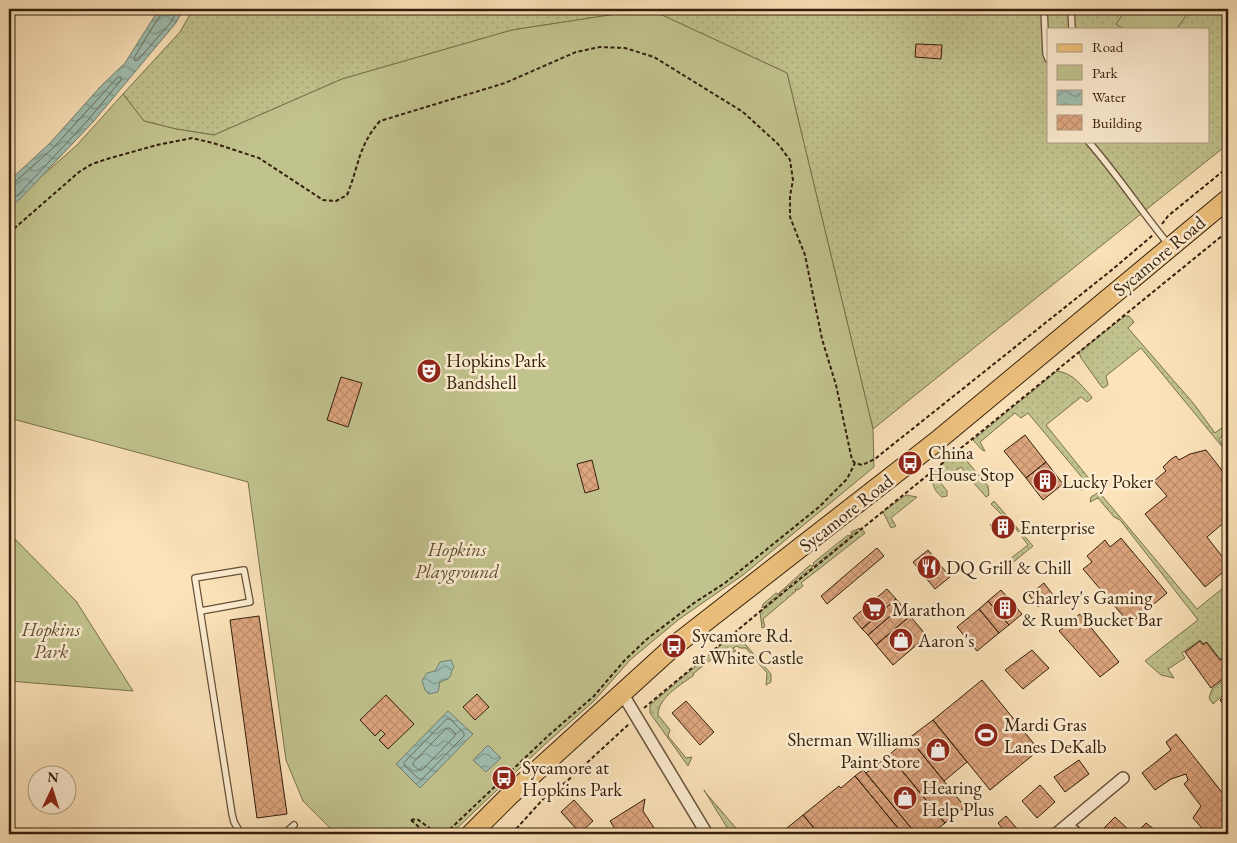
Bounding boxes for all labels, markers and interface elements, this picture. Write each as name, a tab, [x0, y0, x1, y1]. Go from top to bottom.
legend	[1047, 28, 1210, 142]
text: Road	[1092, 37, 1124, 56]
text: Park	[1092, 63, 1119, 82]
text: Water	[1092, 87, 1126, 106]
text: Building	[1092, 113, 1142, 132]
street label: Sycamore Road	[1108, 210, 1211, 302]
place label: Hopkins Park Bandshell	[446, 348, 547, 395]
theatre icon: Hopkins Park Bandshell	[416, 358, 442, 384]
place label: China House Stop	[928, 440, 1014, 487]
bus stop icon: China House Stop	[897, 450, 923, 476]
street label: Sycamore Road	[794, 468, 899, 558]
building icon: Lucky Poker	[1032, 468, 1058, 494]
place label: Lucky Poker	[1062, 469, 1154, 494]
building icon: Enterprise	[990, 514, 1016, 540]
place label: Enterprise	[1020, 515, 1095, 540]
park label: Hopkins Playground	[415, 537, 499, 584]
restaurant icon: DQ Grill & Chill	[916, 554, 942, 580]
place label: DQ Grill & Chill	[946, 555, 1072, 580]
place label: Charley's Gaming & Rum Bucket Bar	[1022, 585, 1163, 632]
building icon: Charley's Gaming & Rum Bucket Bar	[992, 595, 1018, 621]
supermarket icon: Marathon	[861, 596, 887, 622]
place label: Marathon	[892, 597, 965, 622]
park label: Hopkins Park	[21, 617, 81, 664]
place label: Sycamore Rd. at White Castle	[692, 623, 804, 670]
shop icon: Aaron's	[888, 627, 914, 653]
place label: Aaron's	[917, 628, 974, 653]
bus stop icon: Sycamore Rd. at White Castle	[661, 633, 687, 659]
place label: Mardi Gras Lanes DeKalb	[1004, 712, 1107, 759]
sports icon: Mardi Gras Lanes DeKalb	[973, 722, 999, 748]
place label: Sherman Williams Paint Store	[787, 727, 920, 774]
shop icon: Sherman Williams Paint Store	[925, 737, 951, 763]
place label: Sycamore at Hopkins Park	[522, 755, 623, 802]
bus stop icon: Sycamore at Hopkins Park	[491, 765, 517, 791]
north arrow	[28, 766, 78, 816]
text: N	[47, 768, 60, 786]
place label: Hearing Help Plus	[922, 775, 994, 822]
shop icon: Hearing Help Plus	[892, 785, 918, 811]

